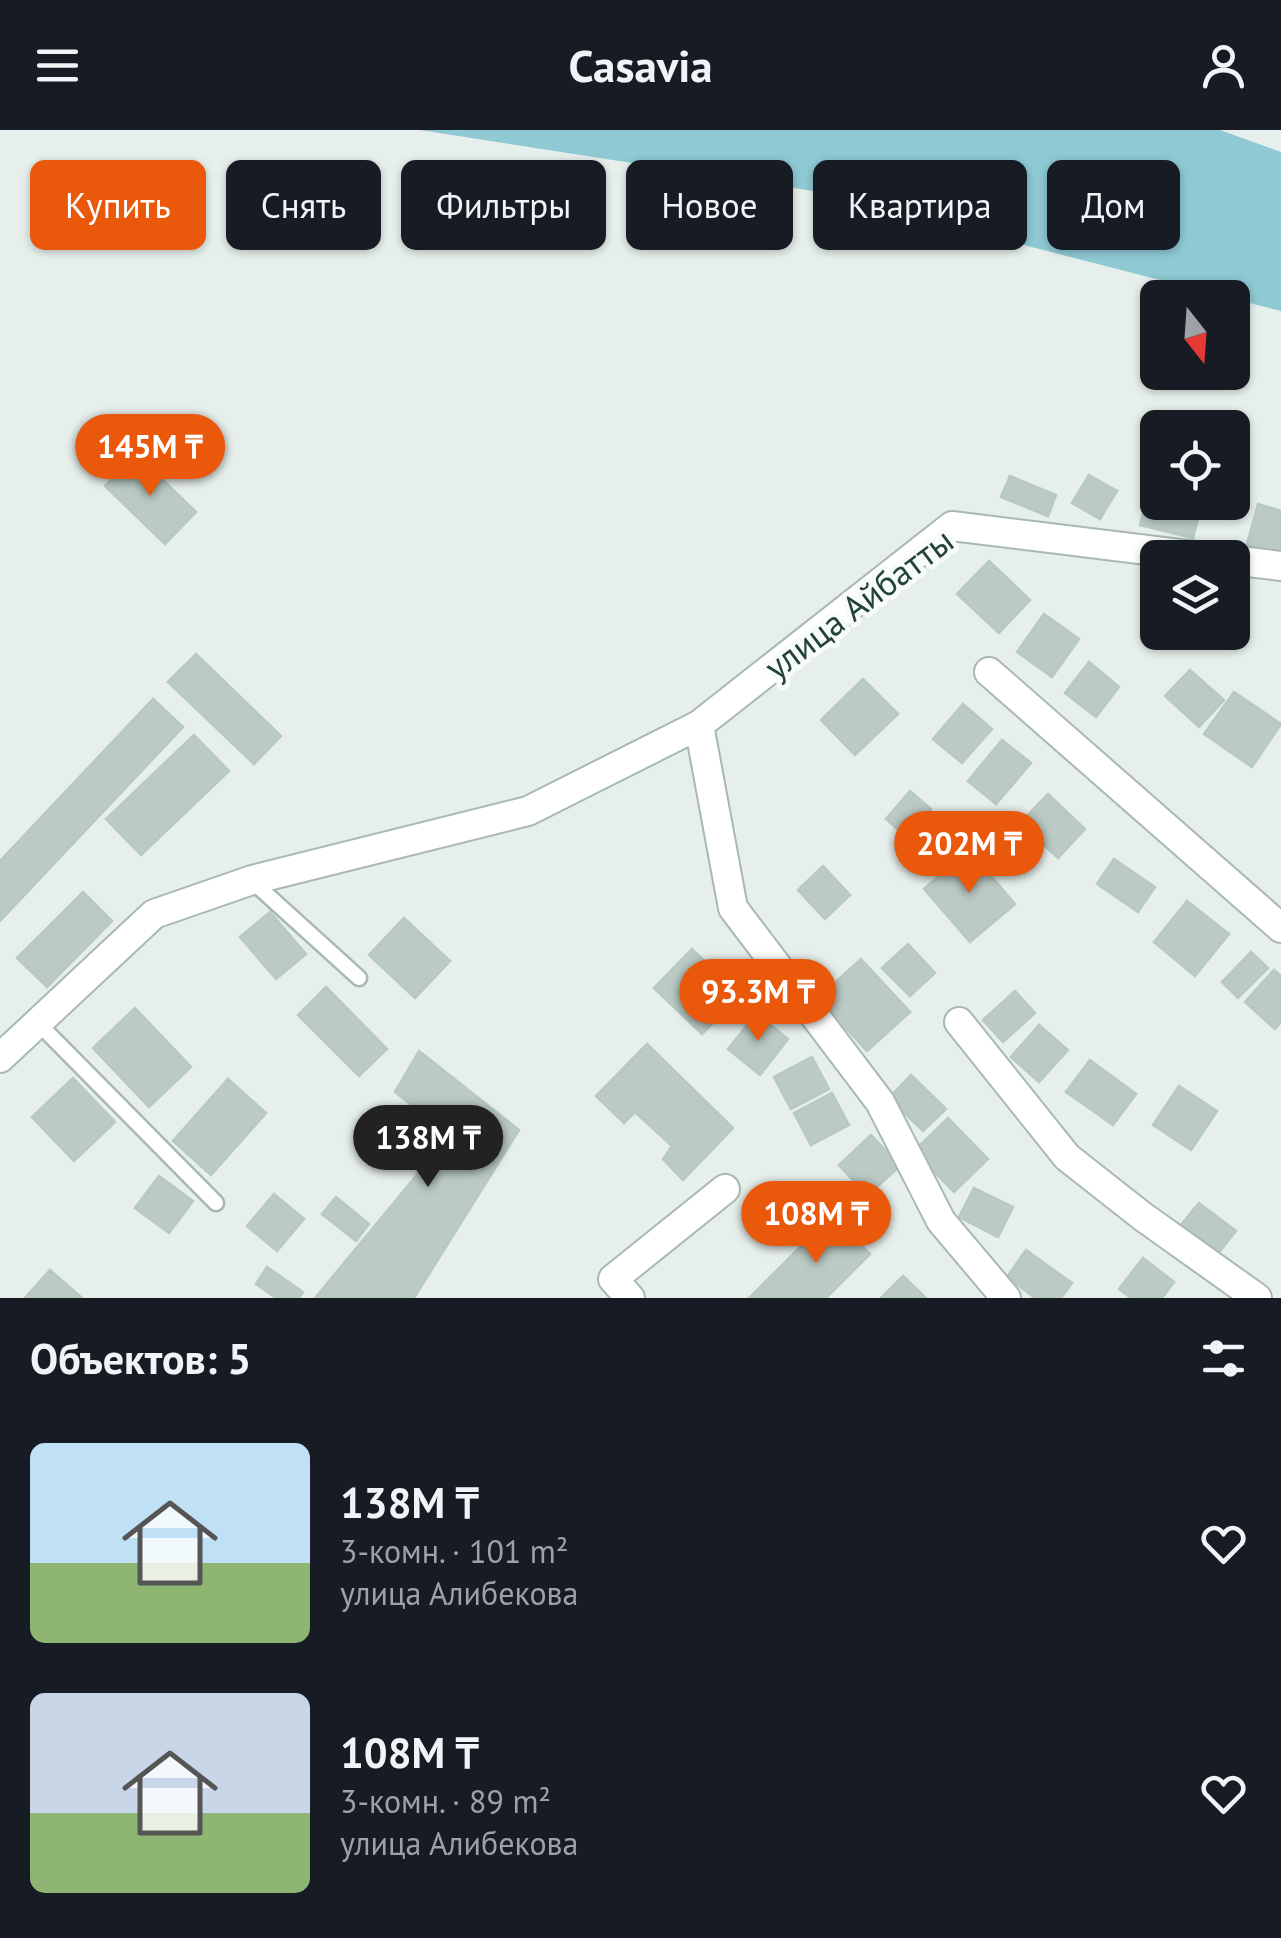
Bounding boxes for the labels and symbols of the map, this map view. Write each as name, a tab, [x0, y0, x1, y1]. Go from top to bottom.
north arrow	[1140, 280, 1250, 390]
pin: 145M ₸	[69, 414, 231, 499]
street label: улица Айбатты	[755, 517, 962, 689]
pin: 202M ₸	[888, 811, 1050, 896]
pin: 93.3M ₸	[666, 959, 850, 1044]
pin: 138M ₸	[347, 1105, 509, 1190]
pin: 108M ₸	[735, 1181, 897, 1266]

